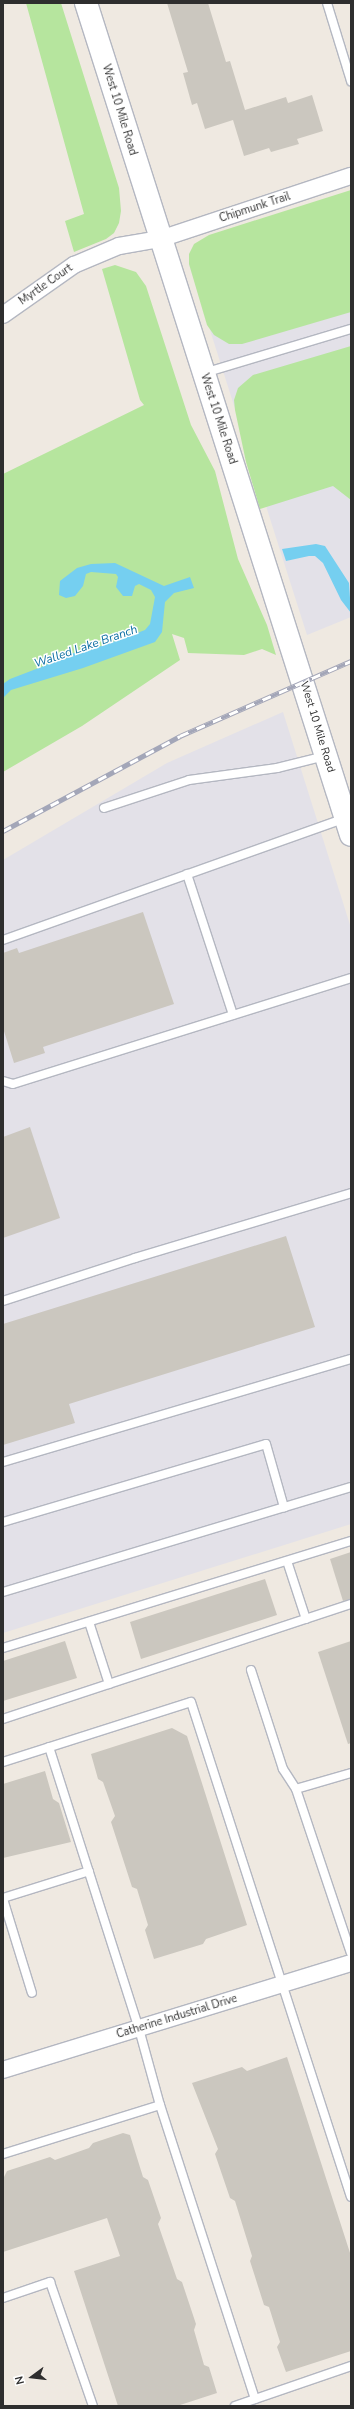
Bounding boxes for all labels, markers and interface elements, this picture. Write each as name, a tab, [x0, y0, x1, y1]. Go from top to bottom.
street label: West 10 Mile Road	[99, 63, 139, 157]
street label: Chipmunk Trail	[218, 190, 292, 226]
street label: Myrtle Court	[17, 262, 75, 308]
street label: West 10 Mile Road	[197, 372, 239, 466]
water label: Walled Lake Branch	[32, 623, 140, 671]
street label: West 10 Mile Road	[297, 680, 337, 774]
street label: Catherine Industrial Drive	[115, 1992, 239, 2042]
north arrow	[12, 2357, 52, 2397]
text: N	[12, 2374, 28, 2386]

